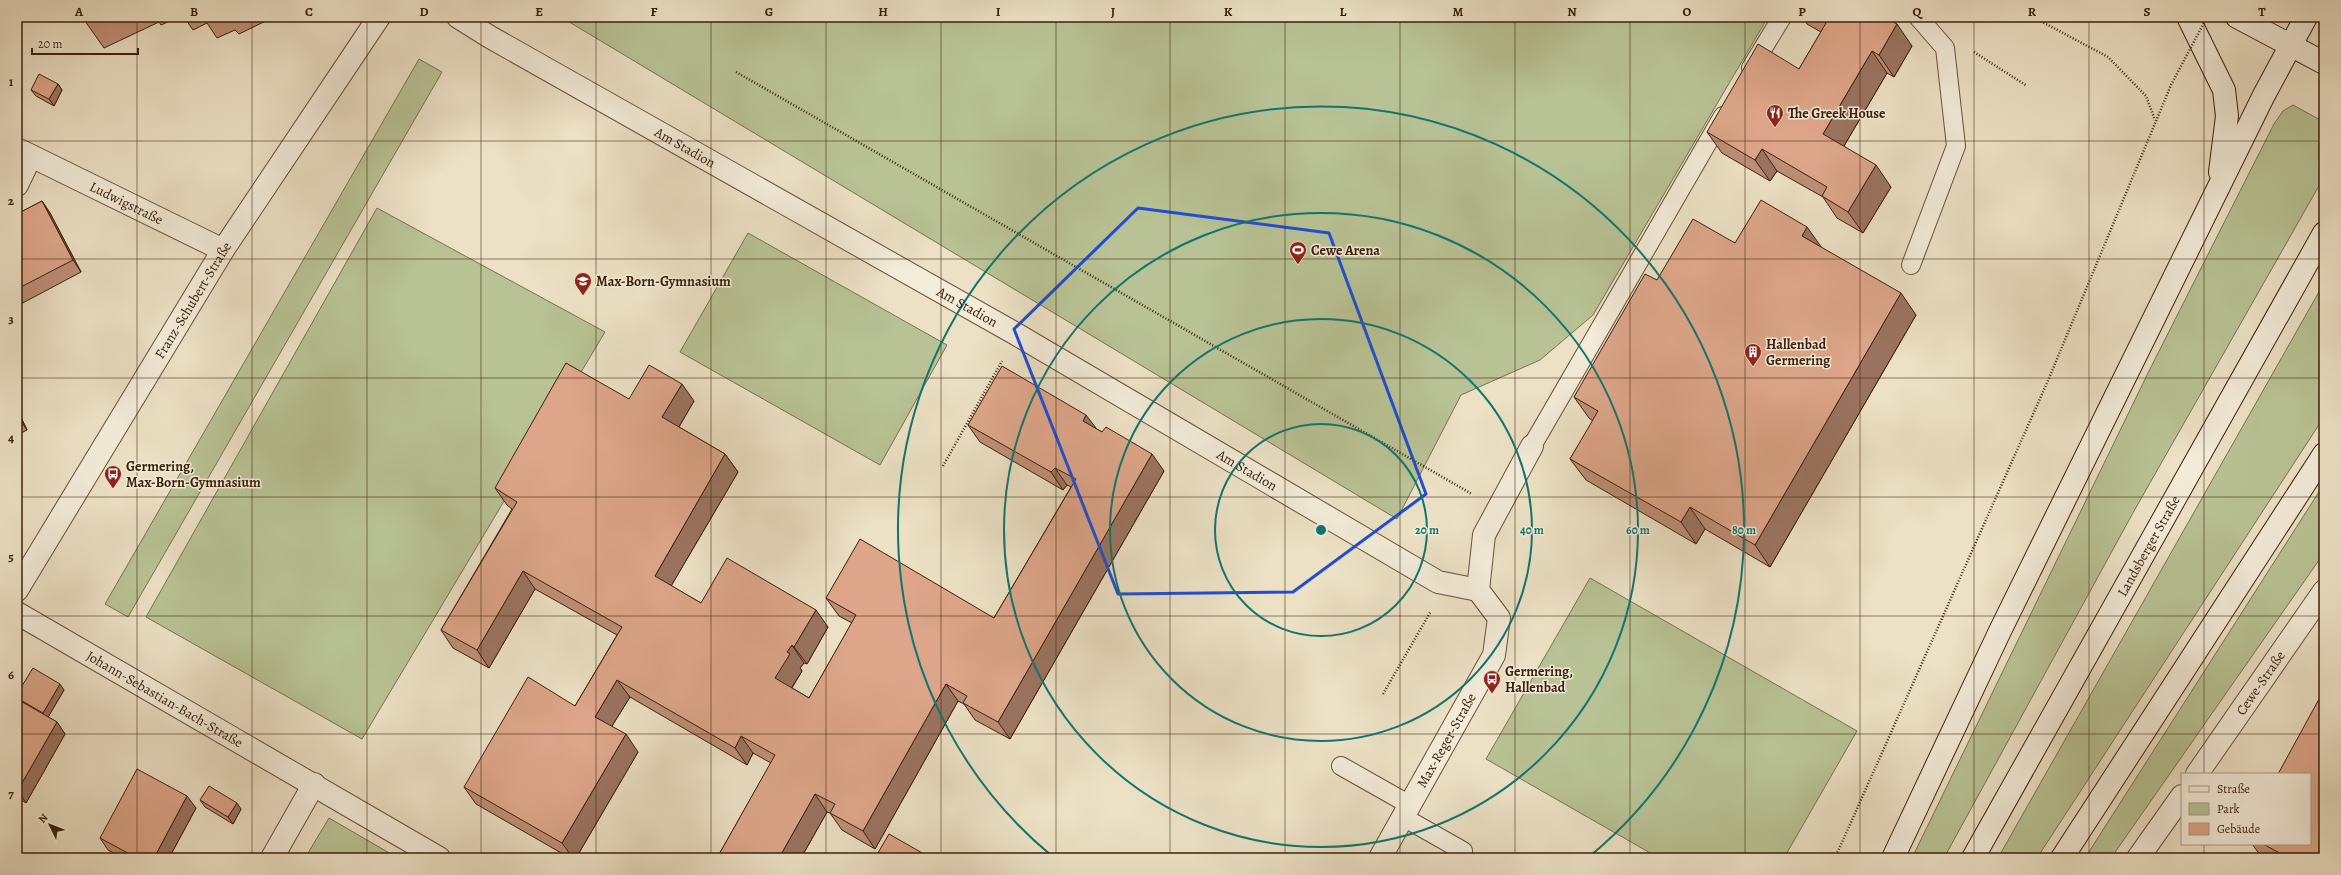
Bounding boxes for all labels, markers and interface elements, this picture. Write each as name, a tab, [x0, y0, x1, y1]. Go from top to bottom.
text: A	[74, 3, 84, 20]
text: B	[190, 3, 198, 20]
text: C	[305, 3, 313, 20]
text: D	[419, 3, 429, 20]
text: E	[535, 3, 543, 20]
text: F	[651, 3, 658, 20]
text: G	[765, 3, 773, 20]
text: H	[878, 3, 888, 20]
text: I	[996, 3, 1001, 20]
text: J	[1111, 3, 1115, 20]
text: K	[1224, 3, 1233, 20]
text: L	[1340, 3, 1347, 20]
text: M	[1453, 3, 1464, 20]
text: N	[1567, 3, 1577, 20]
text: O	[1683, 3, 1692, 20]
text: P	[1798, 3, 1806, 20]
text: Q	[1913, 3, 1924, 20]
text: R	[2028, 3, 2037, 20]
text: S	[2143, 3, 2151, 20]
text: T	[2258, 3, 2266, 20]
scale bar	[32, 30, 138, 56]
text: 20 m	[38, 36, 62, 52]
text: 1	[9, 73, 14, 90]
restaurant icon: The Greek House	[1765, 103, 1785, 128]
place label: The Greek House	[1788, 104, 1886, 123]
street label: Am Stadion	[650, 122, 719, 173]
street label: Ludwigstraße	[86, 177, 166, 229]
text: 2	[8, 192, 15, 209]
street label: Franz-Schubert-Straße	[150, 238, 236, 362]
sports icon: Cewe Arena	[1288, 240, 1308, 265]
place label: Cewe Arena	[1311, 241, 1380, 260]
school or university icon: Max-Born-Gymnasium	[573, 271, 593, 296]
place label: Max-Born-Gymnasium	[596, 272, 731, 291]
street label: Am Stadion	[932, 282, 1001, 332]
text: 3	[8, 310, 14, 327]
place label: Hallenbad Germering	[1766, 335, 1831, 370]
building icon: Hallenbad Germering	[1743, 342, 1763, 367]
text: 4	[8, 429, 14, 446]
street label: Am Stadion	[1212, 445, 1281, 496]
place label: Germering, Max-Born-Gymnasium	[126, 457, 261, 492]
bus stop icon: Germering, Max-Born-Gymnasium	[103, 464, 123, 489]
street label: Landsberger Straße	[2113, 492, 2185, 600]
text: 20 m	[1415, 522, 1439, 538]
text: 40 m	[1520, 522, 1544, 538]
text: 60 m	[1626, 522, 1650, 538]
text: 80 m	[1732, 522, 1756, 538]
centre of rings	[1314, 523, 1328, 537]
text: 5	[8, 548, 14, 565]
street label: Johann-Sebastian-Bach-Straße	[83, 646, 246, 752]
street label: Cewe-Straße	[2232, 647, 2290, 719]
place label: Germering, Hallenbad	[1505, 662, 1573, 697]
text: 6	[8, 666, 14, 683]
bus stop icon: Germering, Hallenbad	[1482, 669, 1502, 694]
street label: Max-Reger-Straße	[1412, 690, 1481, 791]
legend	[2181, 773, 2311, 845]
text: Straße	[2217, 781, 2250, 797]
text: 7	[8, 785, 14, 802]
text: Park	[2217, 801, 2240, 817]
north arrow	[30, 805, 70, 845]
text: N	[35, 810, 51, 827]
text: Gebäude	[2217, 821, 2260, 837]

